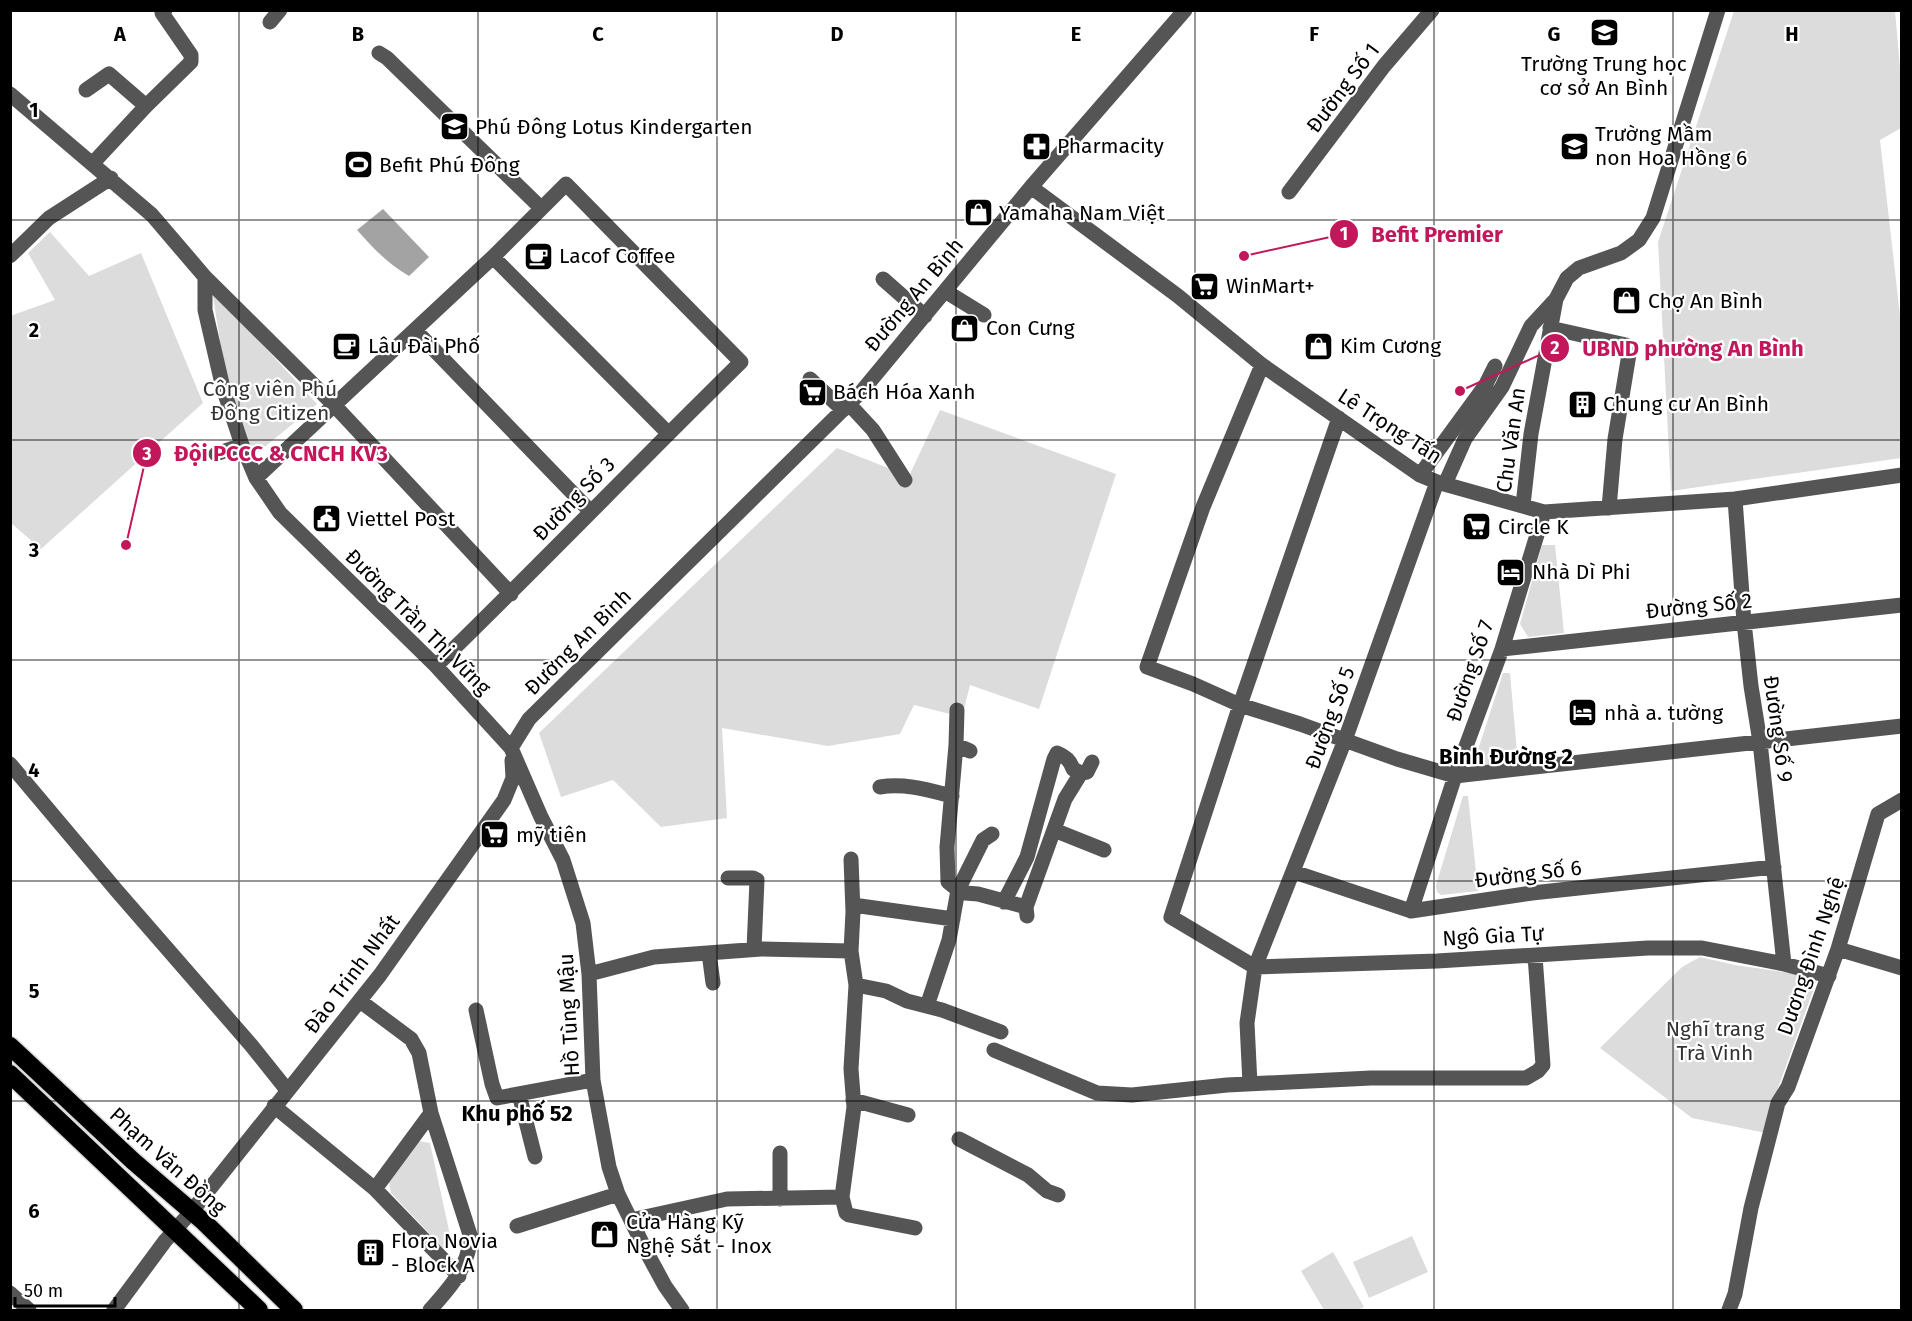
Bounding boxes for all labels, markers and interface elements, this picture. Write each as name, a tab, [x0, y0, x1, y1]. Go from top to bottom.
school or university icon: Trường Trung học cơ sở An Bình	[1588, 17, 1620, 49]
text: A	[113, 22, 127, 46]
text: B	[352, 22, 364, 46]
text: C	[592, 22, 604, 46]
text: D	[830, 22, 844, 46]
text: E	[1071, 22, 1081, 46]
text: F	[1309, 22, 1319, 46]
text: G	[1548, 22, 1560, 46]
text: H	[1785, 22, 1799, 46]
street label: Đường Số 1	[1301, 38, 1385, 138]
place label: Trường Trung học cơ sở An Bình	[1521, 51, 1687, 101]
text: 1	[29, 98, 39, 122]
school or university icon: Phú Đông Lotus Kindergarten	[438, 111, 470, 143]
place label: Phú Đông Lotus Kindergarten	[475, 114, 753, 140]
place label: Trường Mầm non Hoa Hồng 6	[1595, 121, 1747, 171]
pharmacy icon: Pharmacity	[1020, 130, 1052, 162]
school or university icon: Trường Mầm non Hoa Hồng 6	[1558, 130, 1590, 162]
place label: Pharmacity	[1057, 133, 1164, 159]
sports icon: Befit Phú Đông	[342, 149, 374, 181]
place label: Befit Phú Đông	[379, 152, 520, 178]
shop icon: Yamaha Nam Việt	[962, 197, 994, 229]
place label: Yamaha Nam Việt	[999, 200, 1165, 226]
callout: Befit Premier	[1329, 214, 1514, 254]
text: Befit Premier	[1371, 221, 1503, 248]
text: 1	[1340, 223, 1348, 245]
street label: Đường An Bình	[859, 233, 969, 357]
cafe icon: Lacof Coffee	[522, 240, 554, 272]
place label: Lacof Coffee	[559, 243, 676, 269]
supermarket icon: WinMart+	[1189, 270, 1221, 302]
place label: WinMart+	[1226, 273, 1315, 299]
shop icon: Chợ An Bình	[1611, 285, 1643, 317]
place label: Chợ An Bình	[1648, 288, 1763, 314]
shop icon: Con Cưng	[949, 312, 981, 344]
place label: Con Cưng	[986, 315, 1075, 341]
text: 2	[29, 318, 39, 342]
callout: UBND phường An Bình	[1540, 328, 1815, 368]
cafe icon: Lâu Đài Phố	[331, 330, 363, 362]
shop icon: Kim Cương	[1303, 330, 1335, 362]
place label: Lâu Đài Phố	[368, 333, 480, 359]
place label: Kim Cương	[1340, 333, 1441, 359]
text: UBND phường An Bình	[1582, 335, 1804, 362]
text: 2	[1550, 337, 1560, 359]
park label: Công viên Phú Đông Citizen	[203, 376, 337, 426]
supermarket icon: Bách Hóa Xanh	[796, 376, 828, 408]
place label: Bách Hóa Xanh	[833, 379, 976, 405]
street label: Lê Trọng Tấn	[1333, 383, 1447, 469]
street label: Chu Văn An	[1491, 386, 1531, 494]
building icon: Chung cư An Bình	[1566, 388, 1598, 420]
place label: Chung cư An Bình	[1603, 391, 1769, 417]
callout: Đội PCCC & CNCH KV3	[132, 433, 400, 473]
text: Đội PCCC & CNCH KV3	[174, 440, 388, 467]
text: 3	[141, 443, 152, 465]
street label: Đường Số 3	[527, 451, 621, 547]
public building icon: Viettel Post	[310, 503, 342, 535]
place label: Viettel Post	[347, 506, 456, 532]
supermarket icon: Circle K	[1461, 511, 1493, 543]
place label: Circle K	[1498, 514, 1569, 540]
text: 3	[28, 538, 39, 562]
street label: Đường Trần Thị Vững	[340, 544, 497, 701]
hotel icon: Nhà Dì Phi	[1495, 556, 1527, 588]
place label: Nhà Dì Phi	[1532, 559, 1631, 585]
street label: Đường An Bình	[519, 583, 637, 701]
street label: Đường Số 2	[1644, 587, 1754, 625]
street label: Đường Số 7	[1440, 617, 1500, 725]
street label: Đường Số 5	[1299, 663, 1361, 773]
street label: Đường Số 9	[1758, 674, 1798, 784]
hotel icon: nhà a. tường	[1567, 697, 1599, 729]
place label: nhà a. tường	[1604, 700, 1723, 726]
district label: Bình Đường 2	[1439, 743, 1573, 770]
text: 4	[28, 758, 40, 782]
supermarket icon: mỹ tiên	[479, 819, 511, 851]
place label: mỹ tiên	[516, 822, 587, 848]
street label: Đường Số 6	[1473, 855, 1583, 893]
street label: Dương Đình Nghệ	[1772, 873, 1850, 1039]
street label: Đào Trinh Nhất	[299, 909, 406, 1039]
street label: Ngô Gia Tự	[1442, 920, 1545, 952]
street label: Hồ Tùng Mậu	[553, 953, 585, 1077]
text: 5	[29, 979, 40, 1003]
park label: Nghĩ trang Trà Vinh	[1666, 1016, 1764, 1066]
district label: Khu phố 52	[461, 1099, 573, 1127]
street label: Phạm Văn Đồng	[104, 1102, 232, 1220]
text: 6	[28, 1199, 40, 1223]
place label: Cửa Hàng Kỹ Nghệ Sắt - Inox	[626, 1209, 772, 1259]
shop icon: Cửa Hàng Kỹ Nghệ Sắt - Inox	[589, 1218, 621, 1250]
place label: Flora Novia - Block A	[391, 1228, 498, 1278]
building icon: Flora Novia - Block A	[354, 1237, 386, 1269]
scale bar	[15, 1270, 116, 1308]
text: 50 m	[24, 1280, 63, 1302]

